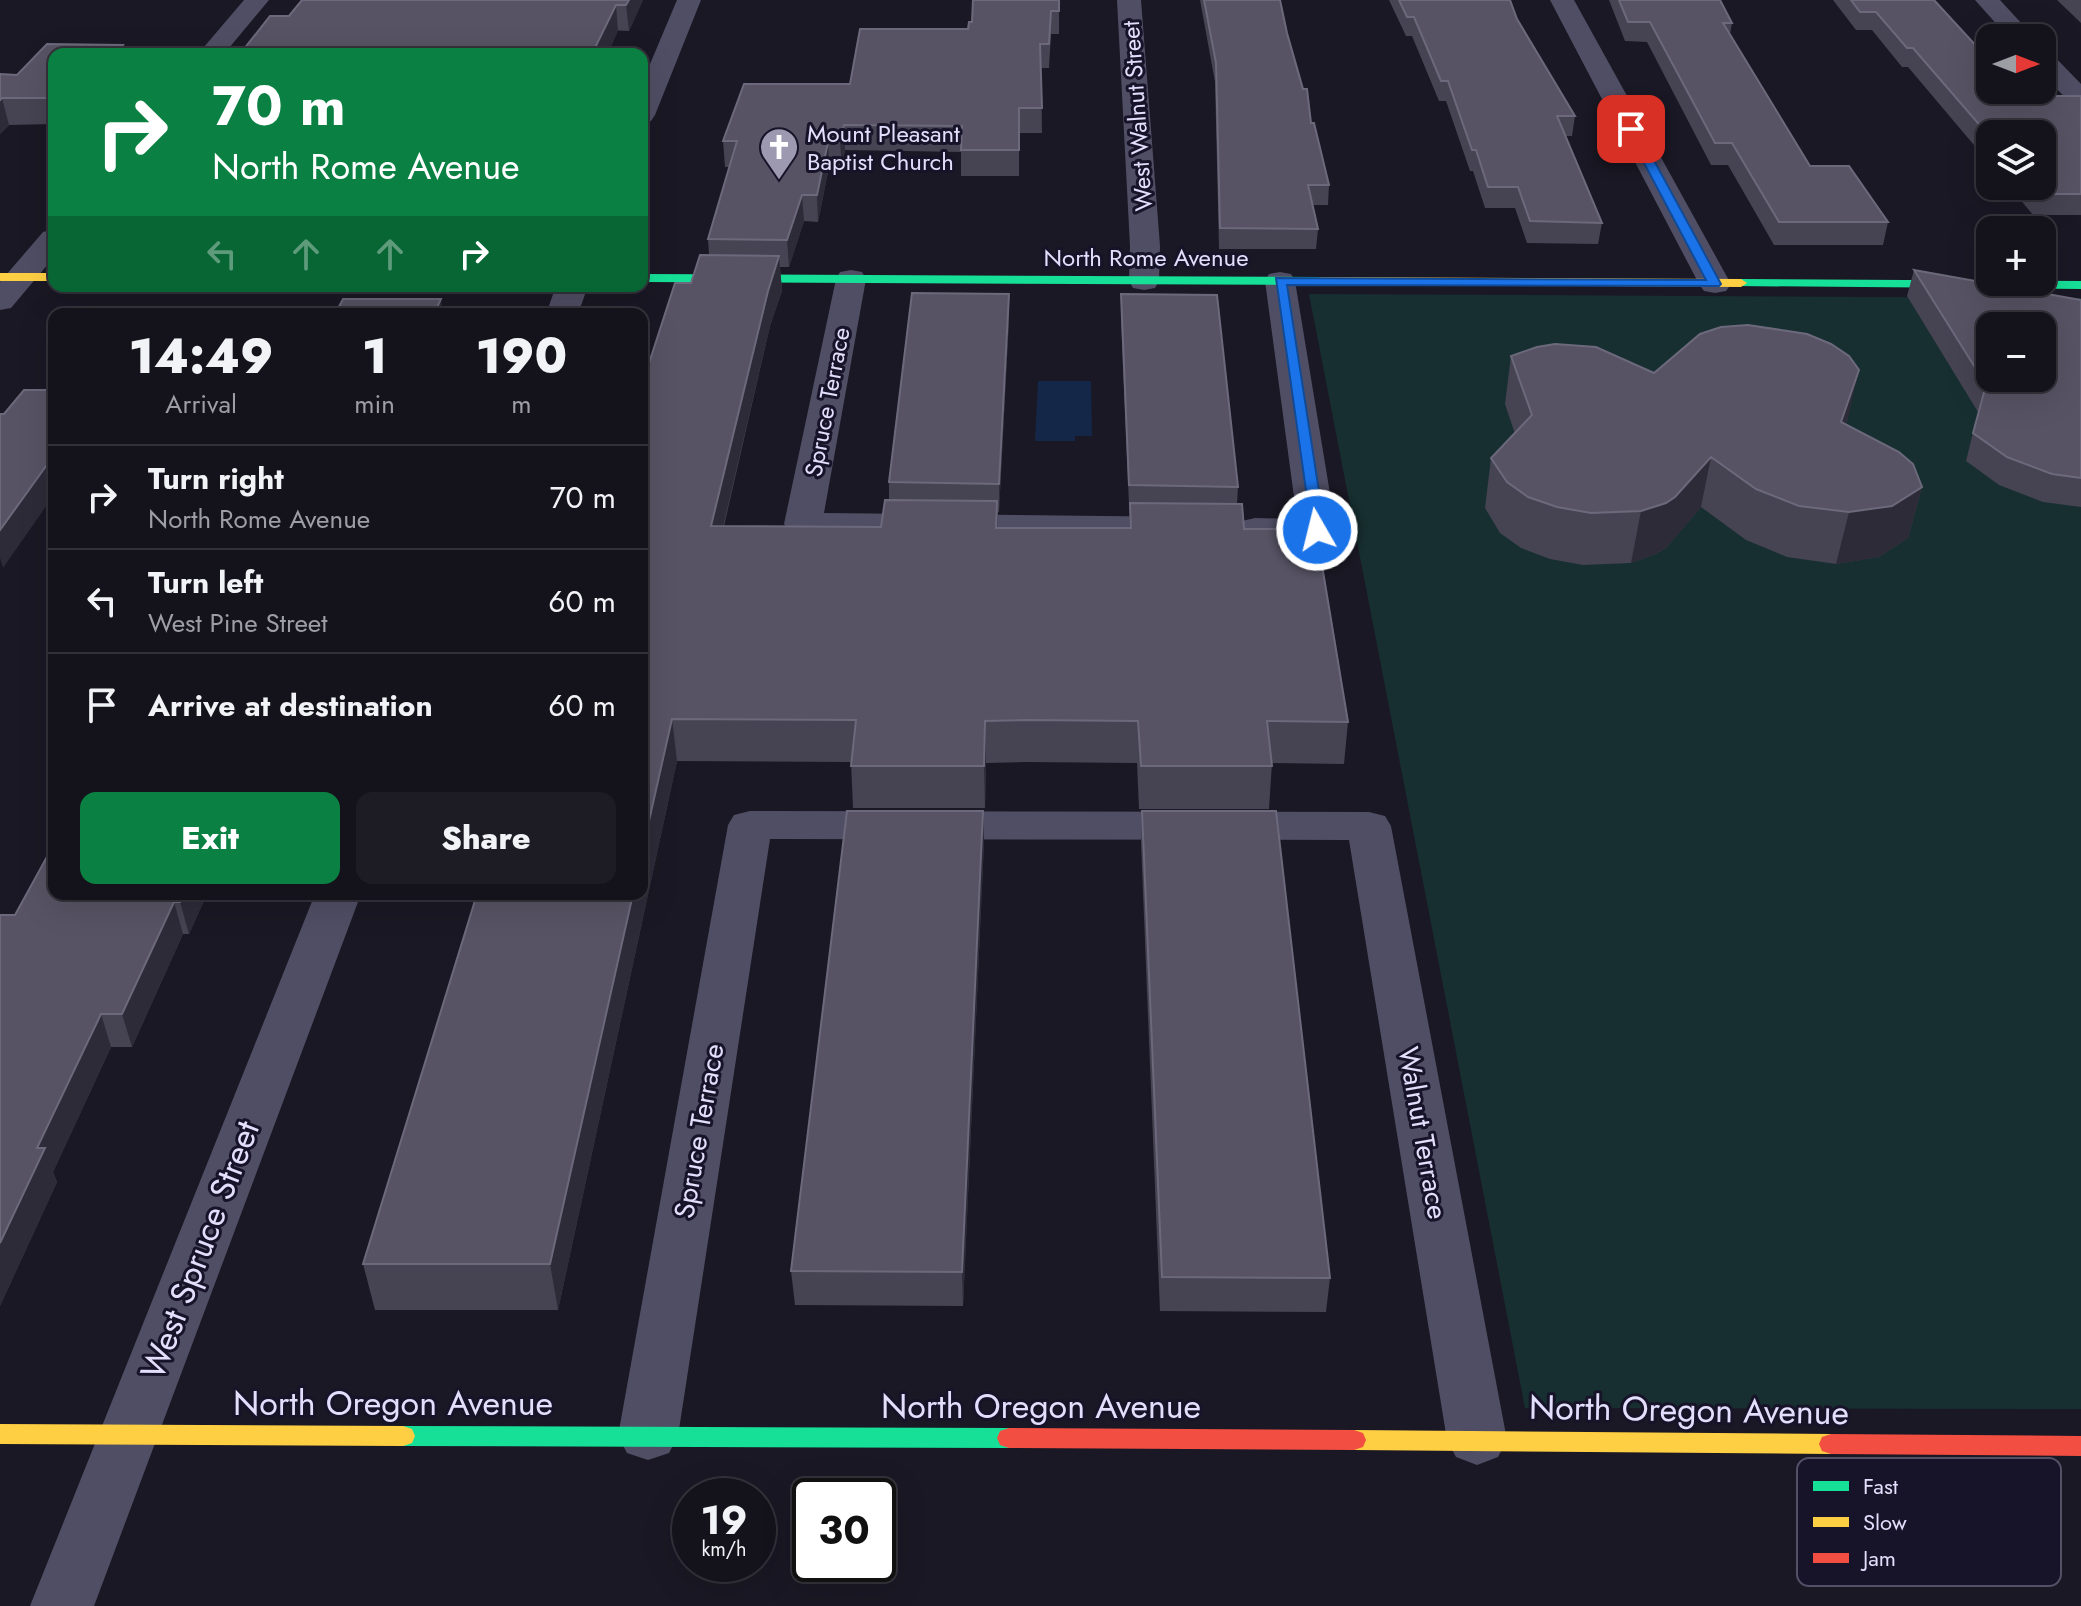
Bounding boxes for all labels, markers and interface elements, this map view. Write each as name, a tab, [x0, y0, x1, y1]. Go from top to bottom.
street label: West Walnut Street	[1113, 19, 1161, 212]
north arrow	[1976, 24, 2056, 104]
map controls	[1976, 24, 2056, 392]
text: 70 m	[212, 65, 346, 146]
icon: right	[80, 80, 184, 184]
pin	[1597, 95, 1665, 163]
icon: arrive	[1609, 107, 1653, 151]
place label: Mount Pleasant Baptist Church	[807, 116, 960, 179]
button: layers	[1976, 120, 2056, 200]
church icon: Mount Pleasant Baptist Church	[758, 126, 800, 181]
text: North Rome Avenue	[212, 140, 520, 192]
button: +	[1976, 216, 2056, 296]
icon: left	[200, 232, 244, 276]
icon: ahead	[284, 232, 328, 276]
icon: ahead	[368, 232, 412, 276]
icon: right	[452, 232, 496, 276]
street label: North Rome Avenue	[1043, 240, 1249, 275]
button: −	[1976, 312, 2056, 392]
text: 14:49	[129, 322, 274, 391]
text: 1	[362, 322, 387, 391]
text: 190	[476, 322, 567, 391]
street label: Spruce Terrace	[795, 324, 859, 480]
text: Arrival	[165, 385, 237, 423]
text: min	[354, 385, 395, 423]
text: m	[511, 385, 532, 423]
text: Turn right	[148, 457, 284, 500]
icon: right	[80, 475, 124, 519]
text: 70 m	[550, 476, 616, 519]
position arrow	[1275, 488, 1359, 572]
text: North Rome Avenue	[148, 500, 370, 538]
text: Turn left	[148, 561, 263, 604]
icon: left	[80, 579, 124, 623]
text: 60 m	[548, 580, 616, 623]
text: West Pine Street	[148, 604, 327, 642]
icon: arrive	[80, 683, 124, 727]
text: Arrive at destination	[148, 684, 433, 727]
text: 60 m	[548, 684, 616, 727]
button: Exit	[80, 792, 340, 884]
button: Share	[356, 792, 616, 884]
street label: Spruce Terrace	[663, 1040, 735, 1222]
street label: Walnut Terrace	[1388, 1044, 1458, 1222]
street label: West Spruce Street	[128, 1114, 272, 1386]
street label: North Oregon Avenue	[233, 1379, 553, 1428]
street label: North Oregon Avenue	[881, 1382, 1201, 1431]
street label: North Oregon Avenue	[1528, 1383, 1850, 1437]
legend	[1797, 1458, 2061, 1586]
text: Fast	[1863, 1470, 1899, 1502]
speed limit sign: 30	[792, 1478, 896, 1582]
text: 19	[700, 1491, 748, 1549]
text: Slow	[1863, 1506, 1907, 1538]
text: km/h	[701, 1535, 747, 1564]
text: Jam	[1860, 1542, 1896, 1574]

